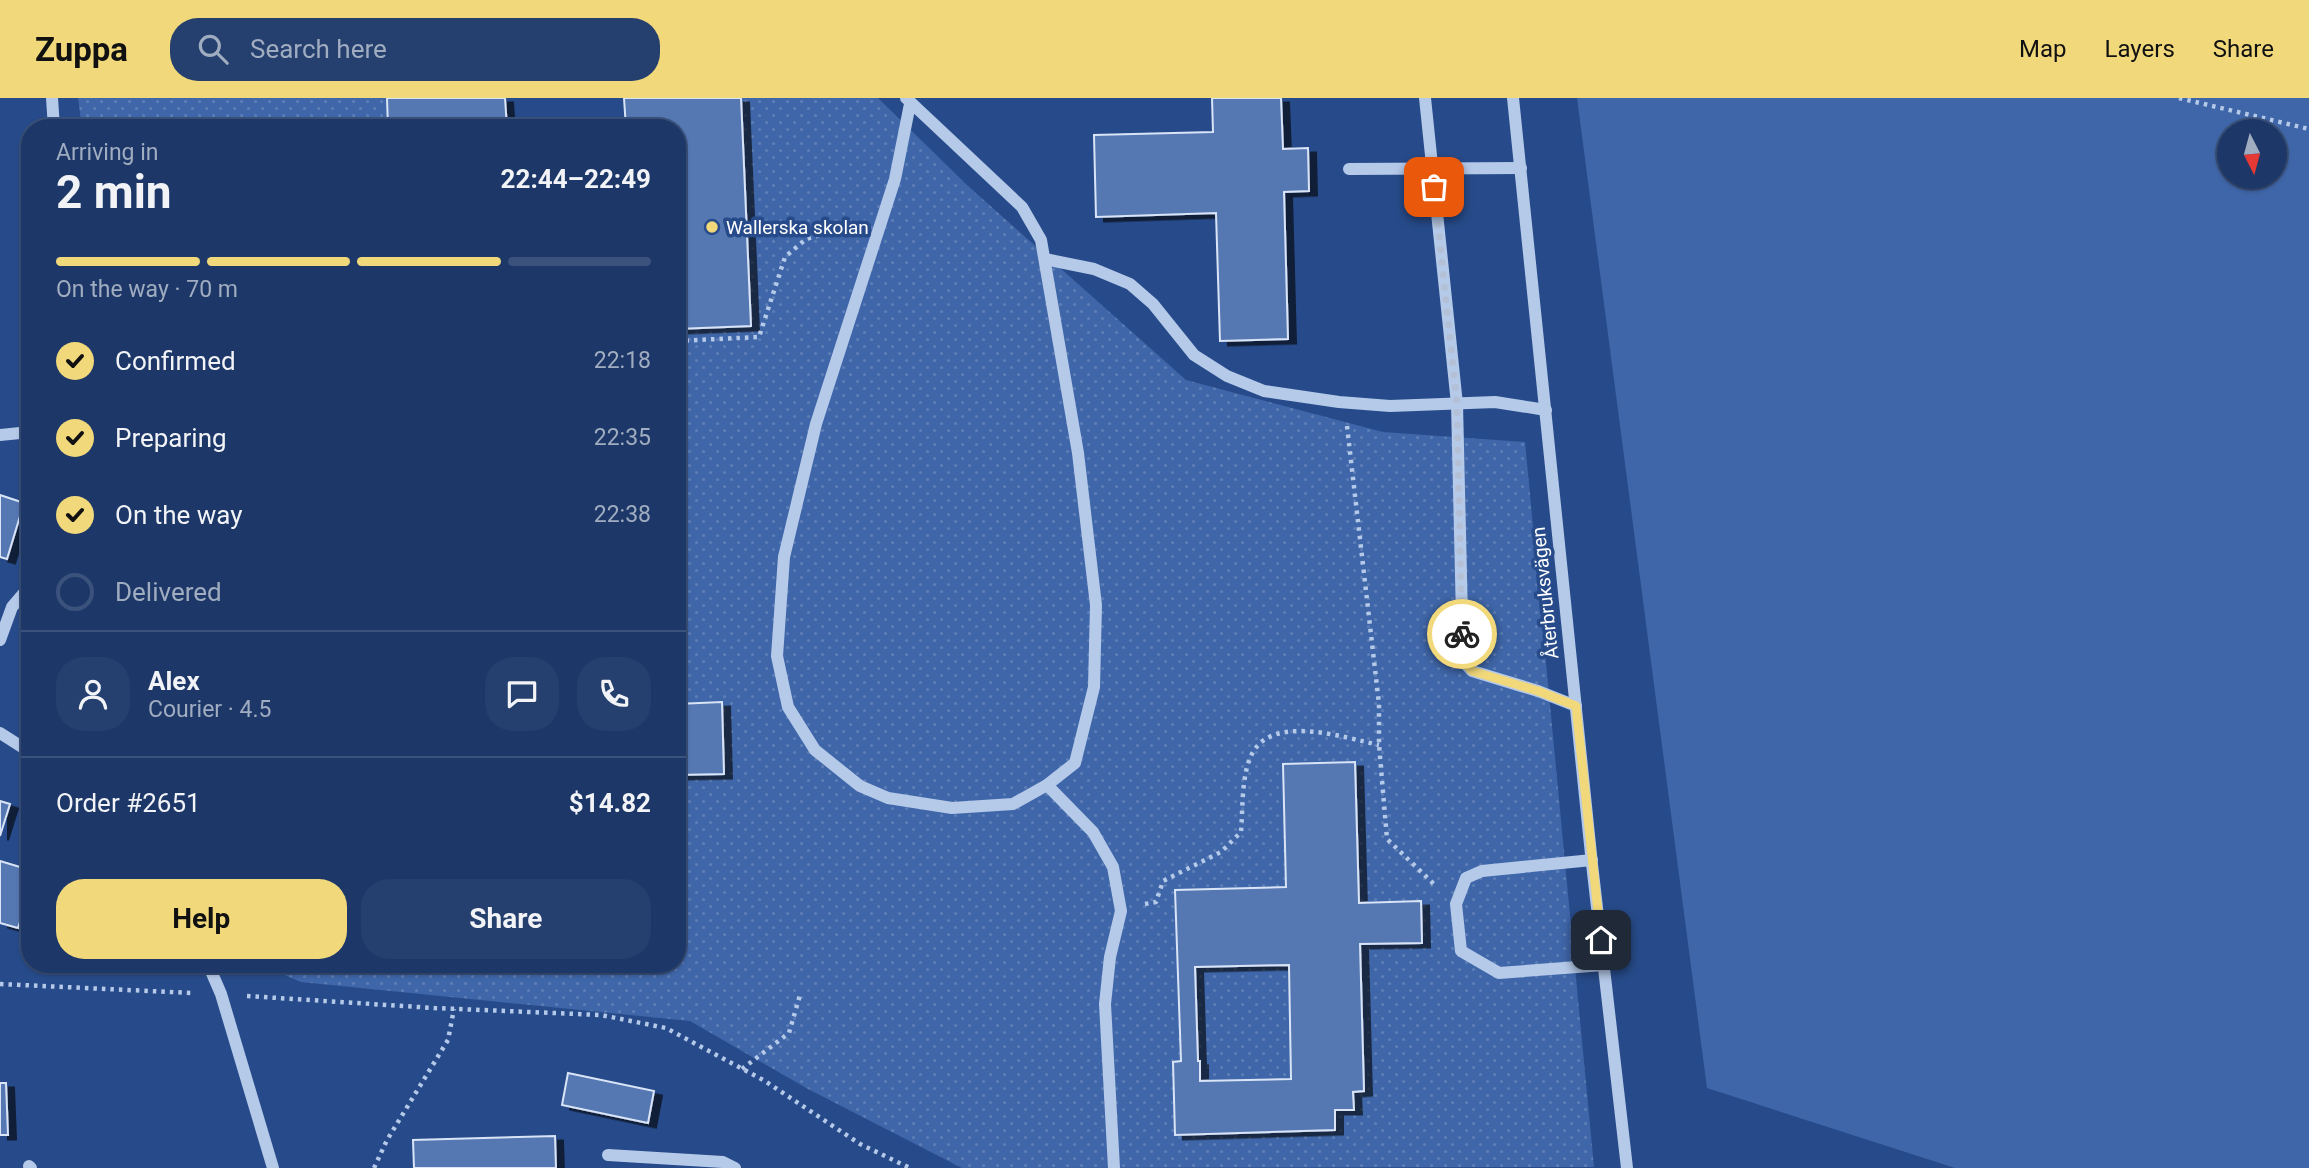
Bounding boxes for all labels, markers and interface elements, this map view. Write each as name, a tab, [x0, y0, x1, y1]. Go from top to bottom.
search box	[170, 18, 660, 81]
text: Zuppa	[35, 30, 128, 69]
icon: search	[194, 30, 232, 68]
text: Search here	[250, 34, 387, 64]
text: Map	[2019, 35, 2067, 63]
text: Layers	[2105, 35, 2175, 63]
text: Share	[2213, 35, 2274, 63]
north arrow	[2217, 119, 2287, 189]
map controls	[2217, 119, 2287, 189]
text: Arriving in	[56, 139, 159, 166]
pin	[1404, 157, 1464, 217]
text: 22:44–22:49	[501, 164, 651, 194]
text: 2 min	[56, 165, 172, 219]
icon: bag	[1415, 168, 1453, 206]
place label: Wallerska skolan	[726, 216, 869, 239]
marker: Wallerska skolan	[704, 219, 720, 235]
text: On the way · 70 m	[56, 276, 238, 303]
icon: check	[56, 342, 94, 380]
text: Confirmed	[115, 346, 236, 376]
text: 22:18	[594, 347, 651, 374]
icon: check	[56, 419, 94, 457]
text: Preparing	[115, 423, 227, 453]
text: 22:35	[594, 424, 651, 451]
icon: check	[56, 496, 94, 534]
text: On the way	[115, 500, 243, 530]
text: 22:38	[594, 501, 651, 528]
street label: Återbruksvägen	[1527, 526, 1563, 660]
text: Delivered	[115, 577, 222, 607]
courier	[1427, 599, 1497, 669]
icon: bike	[1443, 615, 1481, 653]
button: person	[56, 657, 130, 731]
button: chat	[485, 657, 559, 731]
button: phone	[577, 657, 651, 731]
text: Alex	[148, 666, 200, 696]
text: Courier · 4.5	[148, 696, 271, 723]
text: Order #2651	[56, 788, 201, 818]
text: $14.82	[569, 788, 651, 818]
button: Help	[56, 879, 347, 959]
button: Share	[361, 879, 651, 959]
pin	[1571, 910, 1631, 970]
icon: home	[1582, 921, 1620, 959]

